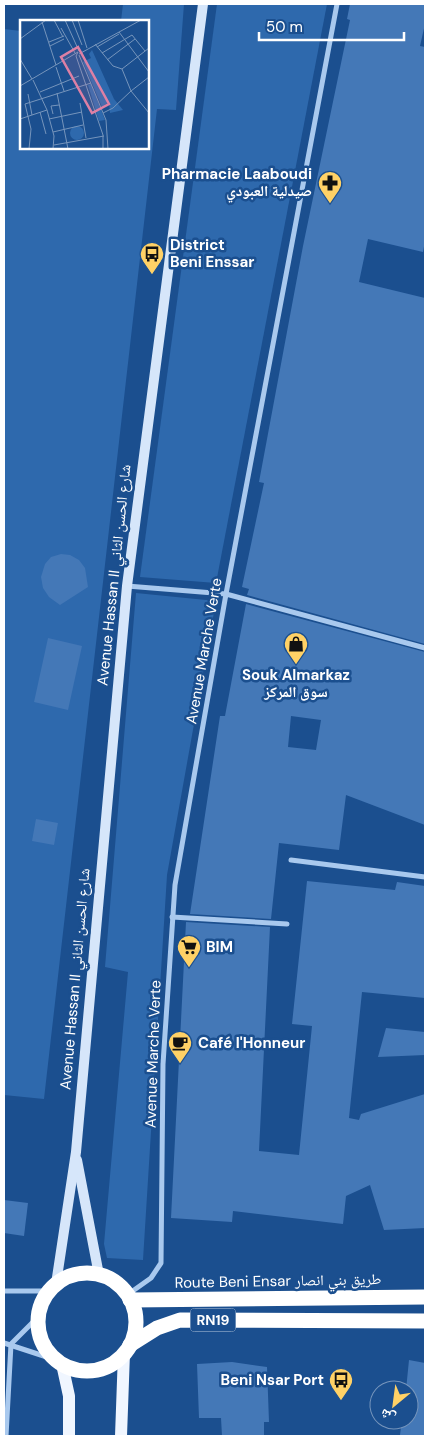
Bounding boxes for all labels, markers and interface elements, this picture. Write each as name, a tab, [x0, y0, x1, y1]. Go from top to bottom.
scale bar	[259, 10, 404, 42]
text: 50 m	[266, 17, 303, 37]
inset map	[20, 20, 149, 149]
place label: Pharmacie Laaboudi صيدلية العبودي	[162, 164, 312, 203]
pharmacy icon: Pharmacie Laaboudi صيدلية العبودي	[317, 170, 343, 204]
place label: District Beni Enssar	[170, 235, 254, 272]
bus stop icon: District Beni Enssar	[139, 241, 165, 275]
street label: Avenue Hassan II شارع الحسن الثاني	[92, 463, 137, 687]
street label: Avenue Marche Verte	[181, 576, 227, 726]
shop icon: Souk Almarkaz سوق المركز	[283, 631, 309, 665]
place label: Souk Almarkaz سوق المركز	[242, 665, 350, 702]
street label: Avenue Hassan II شارع الحسن الثاني	[55, 867, 96, 1091]
supermarket icon: BIM	[176, 934, 202, 968]
place label: BIM	[206, 937, 233, 957]
street label: Avenue Marche Verte	[140, 980, 166, 1128]
cafe icon: Café l'Honneur	[167, 1030, 193, 1064]
place label: Café l'Honneur	[198, 1033, 305, 1053]
street label: Route Beni Ensar طريق بني انصار	[174, 1269, 382, 1295]
road number: RN19	[190, 1308, 236, 1332]
bus stop icon: Beni Nsar Port	[328, 1367, 354, 1401]
place label: Beni Nsar Port	[221, 1370, 324, 1390]
north arrow	[369, 1380, 419, 1430]
text: ش	[377, 1405, 399, 1428]

